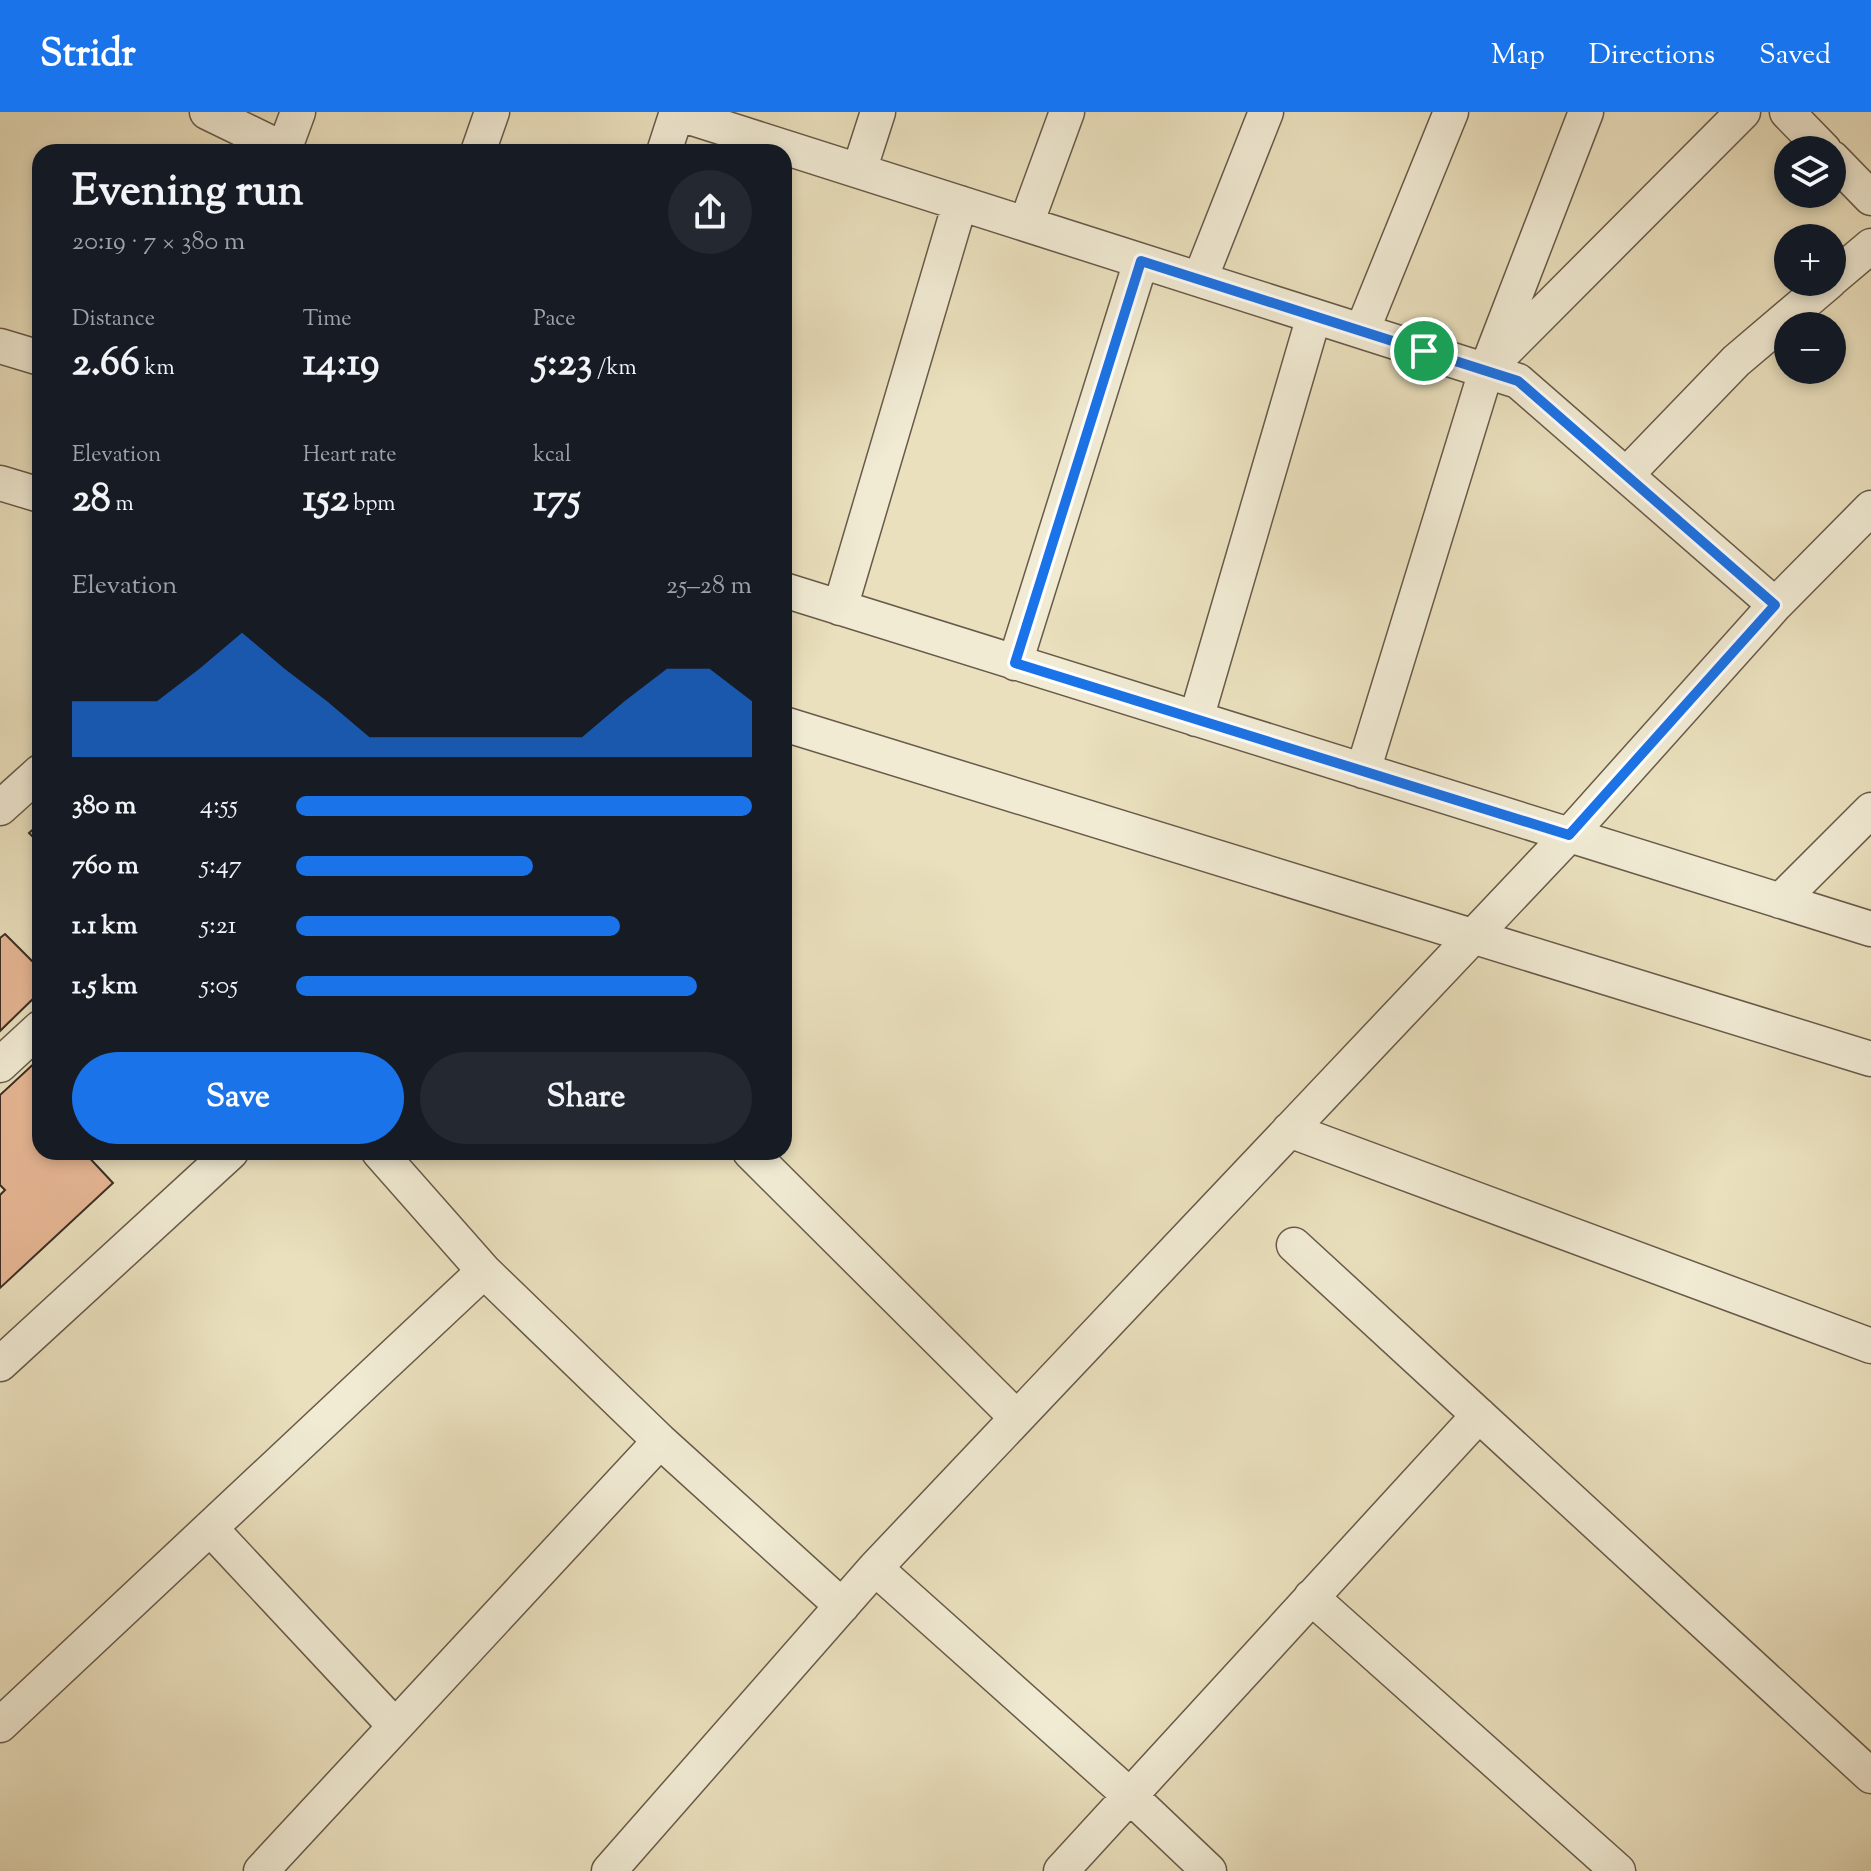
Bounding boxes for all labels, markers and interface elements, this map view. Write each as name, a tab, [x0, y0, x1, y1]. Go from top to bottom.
text: Stridr	[40, 29, 136, 83]
text: Map	[1491, 36, 1545, 76]
text: Directions	[1589, 36, 1715, 76]
text: Saved	[1759, 36, 1831, 76]
map controls	[1774, 136, 1846, 384]
button: layers	[1774, 136, 1846, 208]
text: Evening run	[72, 162, 304, 225]
button: share	[668, 170, 752, 254]
text: 20:19 · 7 × 380 m	[72, 224, 245, 261]
button: +	[1774, 224, 1846, 296]
text: Distance	[72, 304, 155, 336]
text: Time	[303, 304, 352, 336]
text: Pace	[533, 304, 575, 336]
button: −	[1774, 312, 1846, 384]
pin	[1390, 317, 1458, 385]
icon: arrive	[1402, 329, 1446, 373]
text: 2.66	[72, 336, 140, 393]
text: 14:19	[303, 336, 379, 393]
text: 5:23	[533, 336, 592, 393]
text: km	[140, 353, 175, 385]
text: /km	[592, 353, 637, 385]
text: Elevation	[72, 440, 161, 472]
text: Heart rate	[303, 440, 397, 472]
text: kcal	[533, 440, 571, 472]
text: 28	[72, 472, 111, 529]
text: 152	[303, 472, 349, 529]
text: 175	[533, 472, 581, 529]
text: m	[111, 489, 134, 521]
text: bpm	[349, 489, 396, 521]
text: Elevation	[72, 568, 177, 605]
text: 25–28 m	[666, 568, 752, 605]
text: 380 m	[72, 788, 136, 825]
text: 4:55	[200, 788, 238, 825]
text: 760 m	[72, 848, 139, 885]
text: 5:47	[200, 848, 242, 885]
text: 1.1 km	[72, 908, 137, 945]
text: 5:21	[200, 908, 237, 945]
text: 1.5 km	[72, 968, 138, 1005]
text: 5:05	[200, 968, 238, 1005]
button: Save	[72, 1052, 404, 1144]
button: Share	[420, 1052, 752, 1144]

